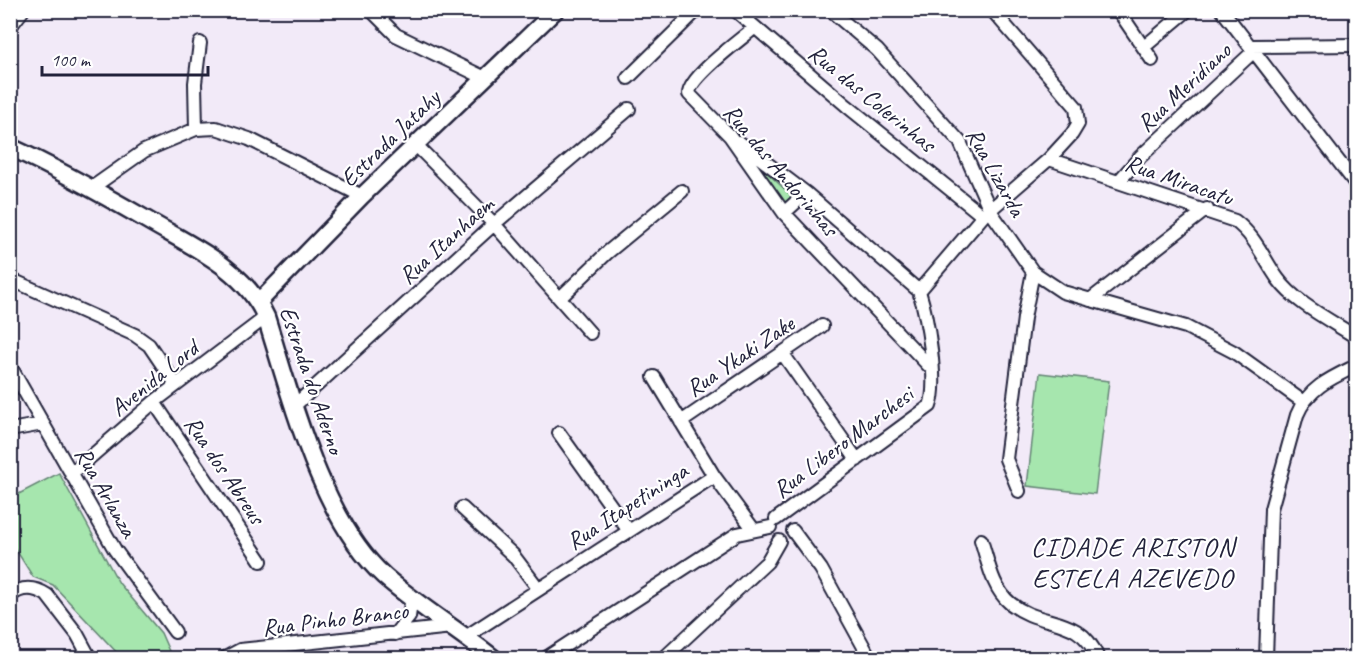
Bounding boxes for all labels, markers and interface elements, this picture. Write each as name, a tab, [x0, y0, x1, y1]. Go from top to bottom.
street label: Rua Meridiano	[1131, 35, 1238, 138]
street label: Rua das Colerinhas	[802, 38, 944, 160]
scale bar	[42, 39, 208, 77]
text: 100 m	[51, 49, 92, 71]
street label: Estrada Jatahy	[334, 82, 448, 193]
street label: Rua das Andorinhas	[717, 98, 846, 244]
street label: Rua Lizarda	[959, 122, 1033, 223]
street label: Rua Miracatu	[1121, 148, 1239, 213]
street label: Rua Itanhaem	[392, 188, 502, 290]
street label: Estrada do Aderno	[273, 302, 352, 460]
street label: Rua Ykaki Zake	[680, 308, 802, 403]
street label: Avenida Lord	[104, 331, 207, 423]
street label: Rua Libero Marchesi	[767, 378, 921, 505]
street label: Rua dos Abreus	[178, 410, 273, 531]
street label: Rua Arlanza	[68, 441, 145, 544]
street label: Rua Itapetininga	[561, 455, 695, 556]
district label: CIDADE ARISTON ESTELA AZEVEDO	[1031, 530, 1237, 595]
street label: Rua Pinho Branco	[260, 595, 411, 643]

